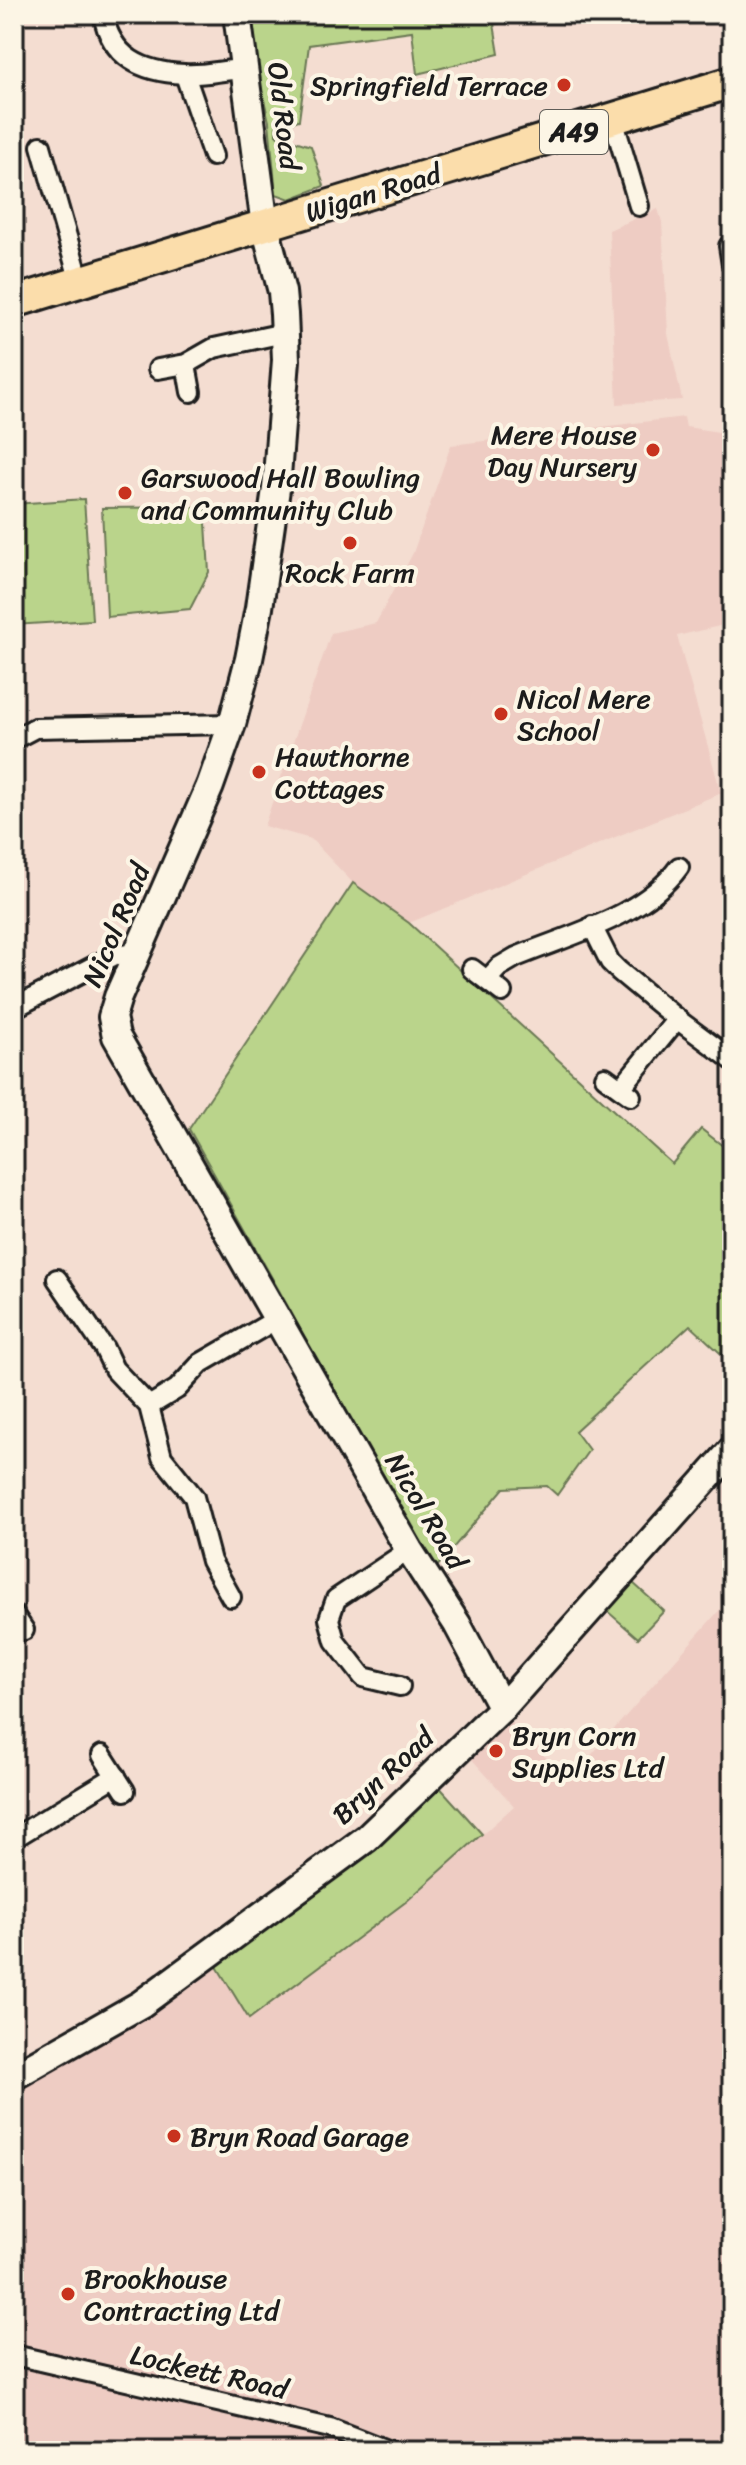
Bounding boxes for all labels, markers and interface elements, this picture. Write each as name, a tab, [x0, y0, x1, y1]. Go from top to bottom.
street label: Old Road	[253, 59, 315, 175]
place label: Springfield Terrace	[310, 61, 548, 110]
marker: Springfield Terrace	[555, 76, 573, 94]
road number: A49	[540, 110, 608, 154]
street label: Wigan Road	[299, 149, 449, 237]
place label: Mere House Day Nursery	[487, 410, 637, 491]
marker: Mere House Day Nursery	[644, 441, 662, 459]
place label: Garswood Hall Bowling and Community Club	[141, 453, 420, 534]
marker: Garswood Hall Bowling and Community Club	[116, 484, 134, 502]
marker: Rock Farm	[341, 534, 359, 552]
place label: Rock Farm	[285, 548, 415, 597]
place label: Nicol Mere School	[517, 674, 651, 755]
marker: Nicol Mere School	[492, 705, 510, 723]
place label: Hawthorne Cottages	[275, 732, 409, 813]
marker: Hawthorne Cottages	[250, 763, 268, 781]
street label: Nicol Road	[68, 853, 165, 995]
street label: Nicol Road	[371, 1443, 482, 1581]
place label: Bryn Corn Supplies Ltd	[512, 1711, 666, 1792]
street label: Bryn Road	[320, 1714, 447, 1837]
marker: Bryn Corn Supplies Ltd	[487, 1742, 505, 1760]
place label: Bryn Road Garage	[190, 2112, 409, 2161]
marker: Bryn Road Garage	[165, 2127, 183, 2145]
place label: Brookhouse Contracting Ltd	[84, 2254, 281, 2335]
marker: Brookhouse Contracting Ltd	[59, 2285, 77, 2303]
street label: Lockett Road	[125, 2330, 295, 2414]

